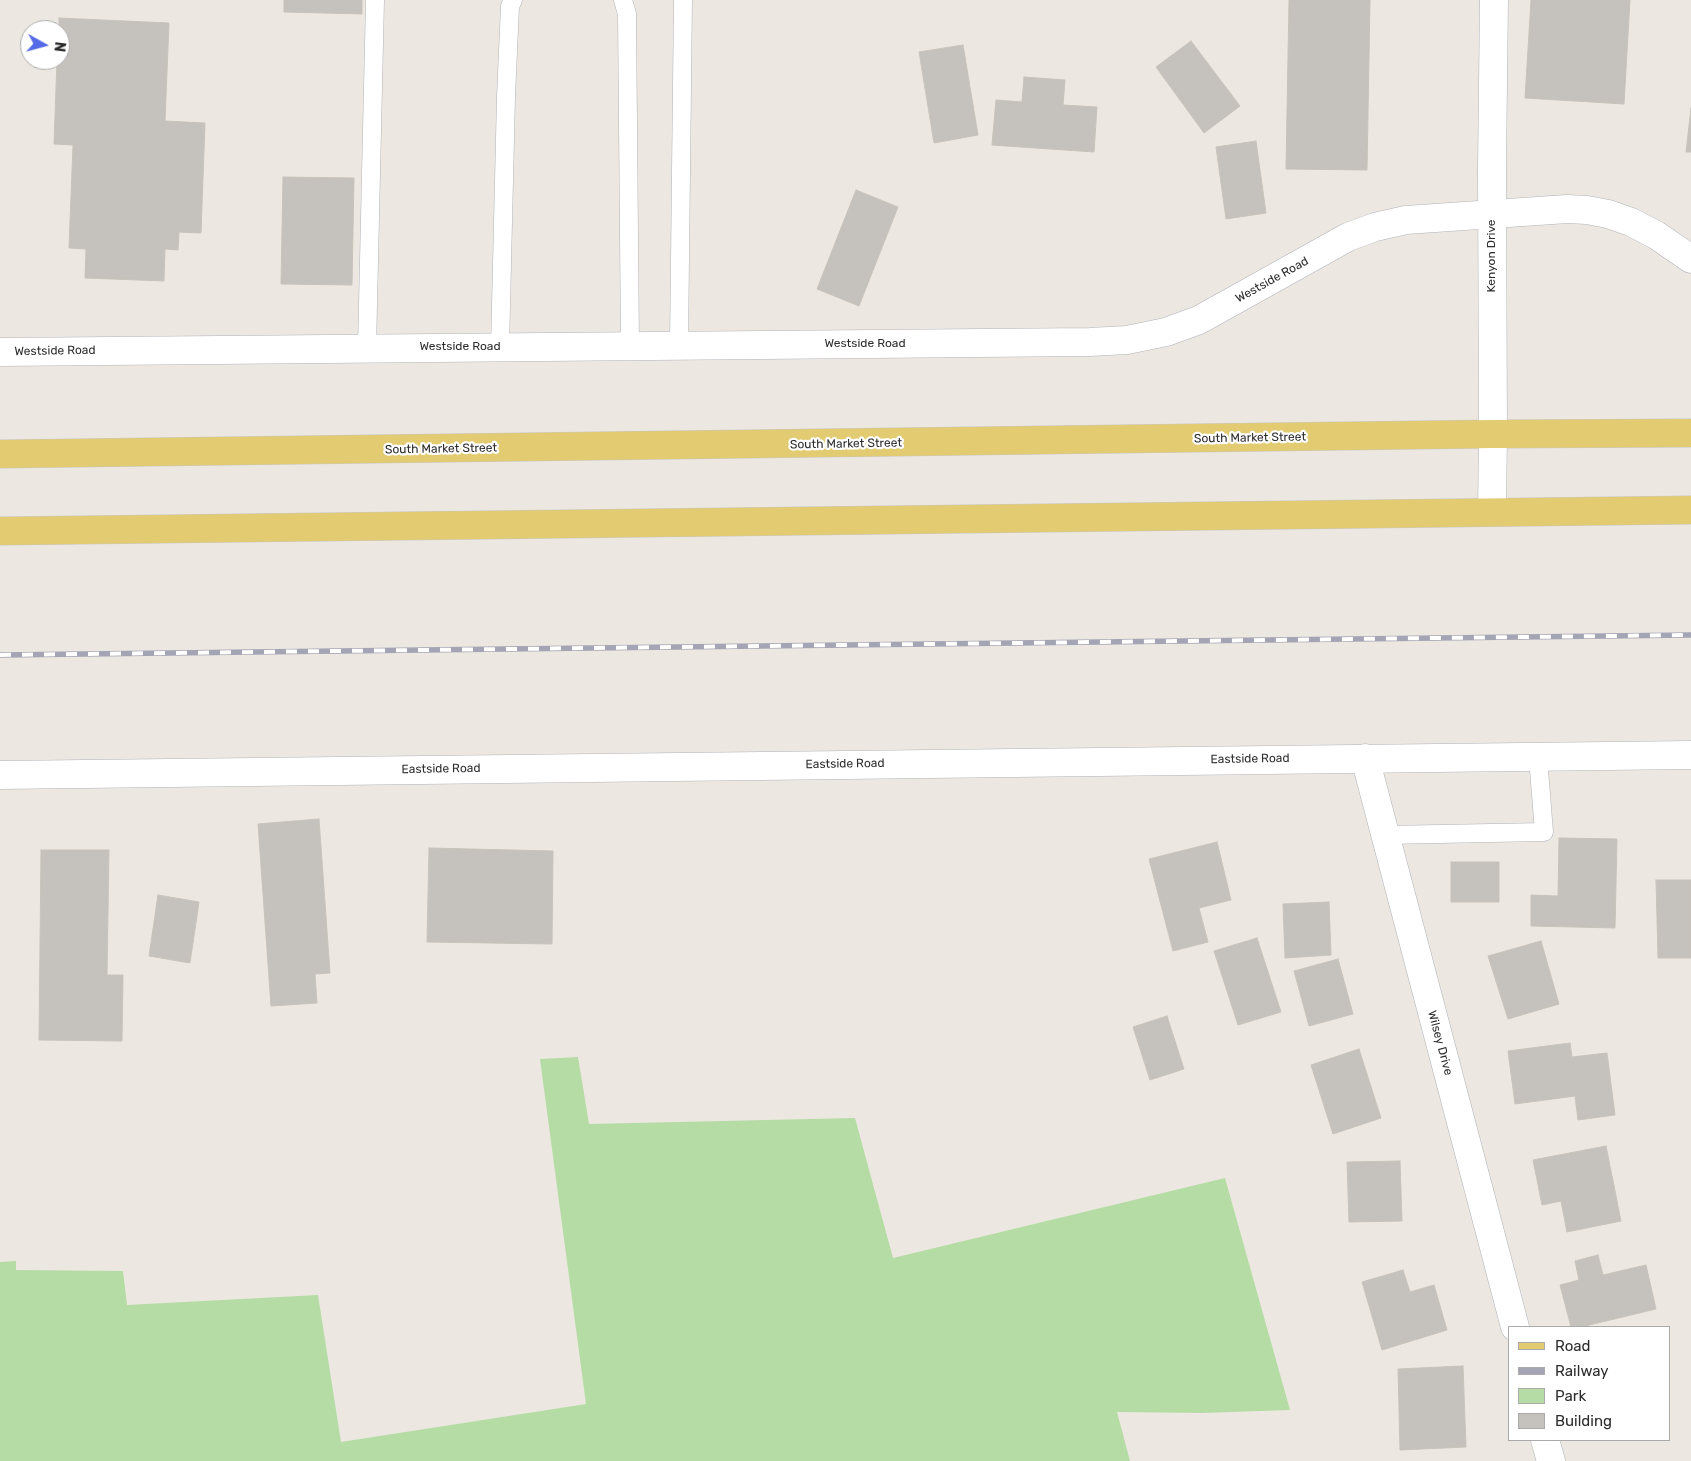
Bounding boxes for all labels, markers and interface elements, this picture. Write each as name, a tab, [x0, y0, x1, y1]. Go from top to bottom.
north arrow	[20, 20, 70, 70]
text: N	[50, 41, 68, 53]
street label: Kenyon Drive	[1485, 219, 1499, 293]
street label: Westside Road	[1233, 254, 1311, 306]
street label: Westside Road	[824, 337, 906, 351]
street label: Westside Road	[419, 340, 501, 354]
street label: Westside Road	[14, 343, 96, 359]
street label: South Market Street	[1194, 430, 1306, 446]
street label: South Market Street	[790, 436, 902, 452]
street label: South Market Street	[385, 441, 497, 457]
street label: Eastside Road	[1210, 751, 1290, 767]
street label: Eastside Road	[805, 756, 885, 772]
street label: Eastside Road	[401, 761, 481, 777]
street label: Wilsey Drive	[1424, 1009, 1456, 1077]
legend	[1508, 1326, 1671, 1441]
text: Road	[1555, 1337, 1591, 1355]
text: Railway	[1555, 1362, 1609, 1380]
text: Park	[1555, 1387, 1586, 1405]
text: Building	[1555, 1412, 1612, 1430]

